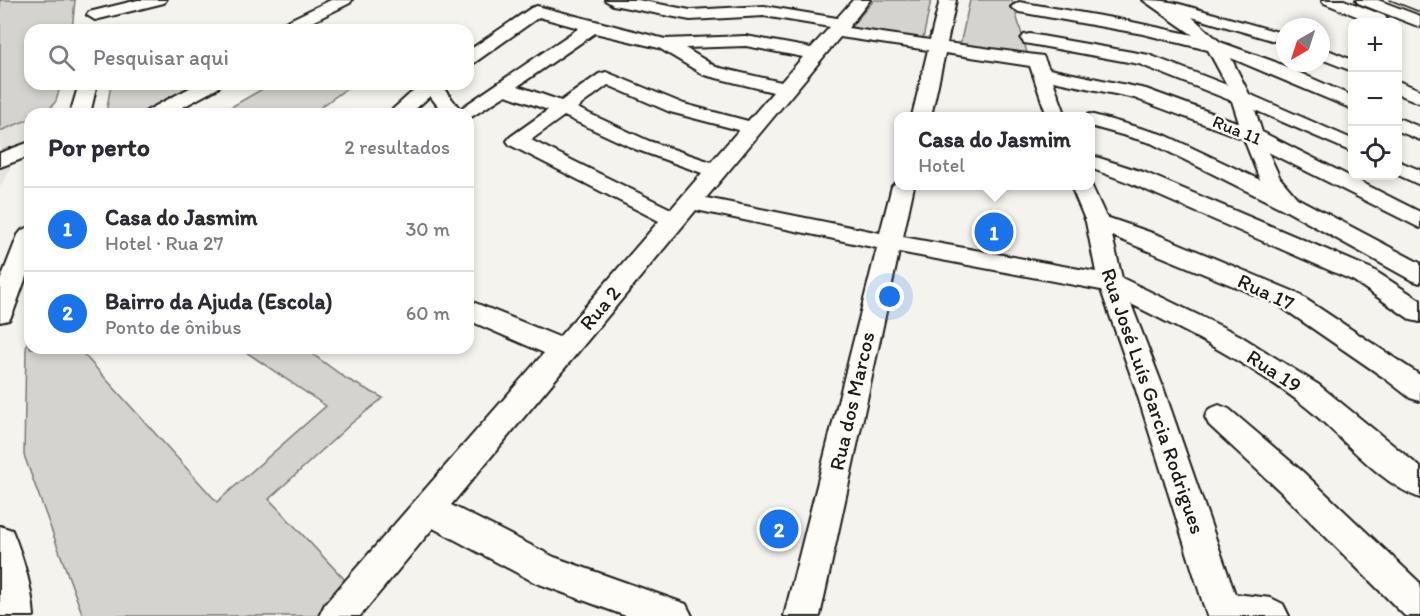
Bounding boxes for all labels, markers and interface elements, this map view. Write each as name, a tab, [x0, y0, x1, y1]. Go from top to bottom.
north arrow	[1276, 18, 1330, 72]
map controls	[1348, 18, 1402, 180]
button: +	[1348, 18, 1402, 72]
search box	[24, 24, 474, 90]
icon: search	[45, 41, 78, 74]
text: Pesquisar aqui	[93, 44, 229, 71]
button: −	[1348, 72, 1402, 126]
street label: Rua 11	[1209, 110, 1265, 150]
popup	[894, 112, 1095, 190]
text: Casa do Jasmim	[918, 126, 1071, 153]
button: locate	[1348, 126, 1402, 180]
text: Por perto	[48, 131, 150, 163]
text: 2 resultados	[344, 135, 450, 159]
text: Hotel	[918, 153, 965, 177]
text: Casa do Jasmim	[105, 204, 258, 231]
pin: 1	[974, 210, 1014, 254]
text: 1	[63, 217, 72, 241]
text: 30 m	[405, 217, 450, 241]
text: Hotel · Rua 27	[105, 231, 223, 255]
street label: Rua José Luís Garcia Rodrigues	[1096, 265, 1211, 537]
street label: Rua 17	[1234, 268, 1298, 315]
street label: Rua 2	[574, 280, 625, 335]
your location	[875, 282, 904, 311]
text: Bairro da Ajuda (Escola)	[105, 288, 333, 315]
text: 2	[62, 301, 73, 325]
text: 60 m	[406, 301, 450, 325]
text: Ponto de ônibus	[105, 315, 242, 339]
street label: Rua dos Marcos	[823, 329, 880, 473]
street label: Rua 19	[1242, 344, 1306, 397]
pin: 2	[760, 506, 798, 552]

